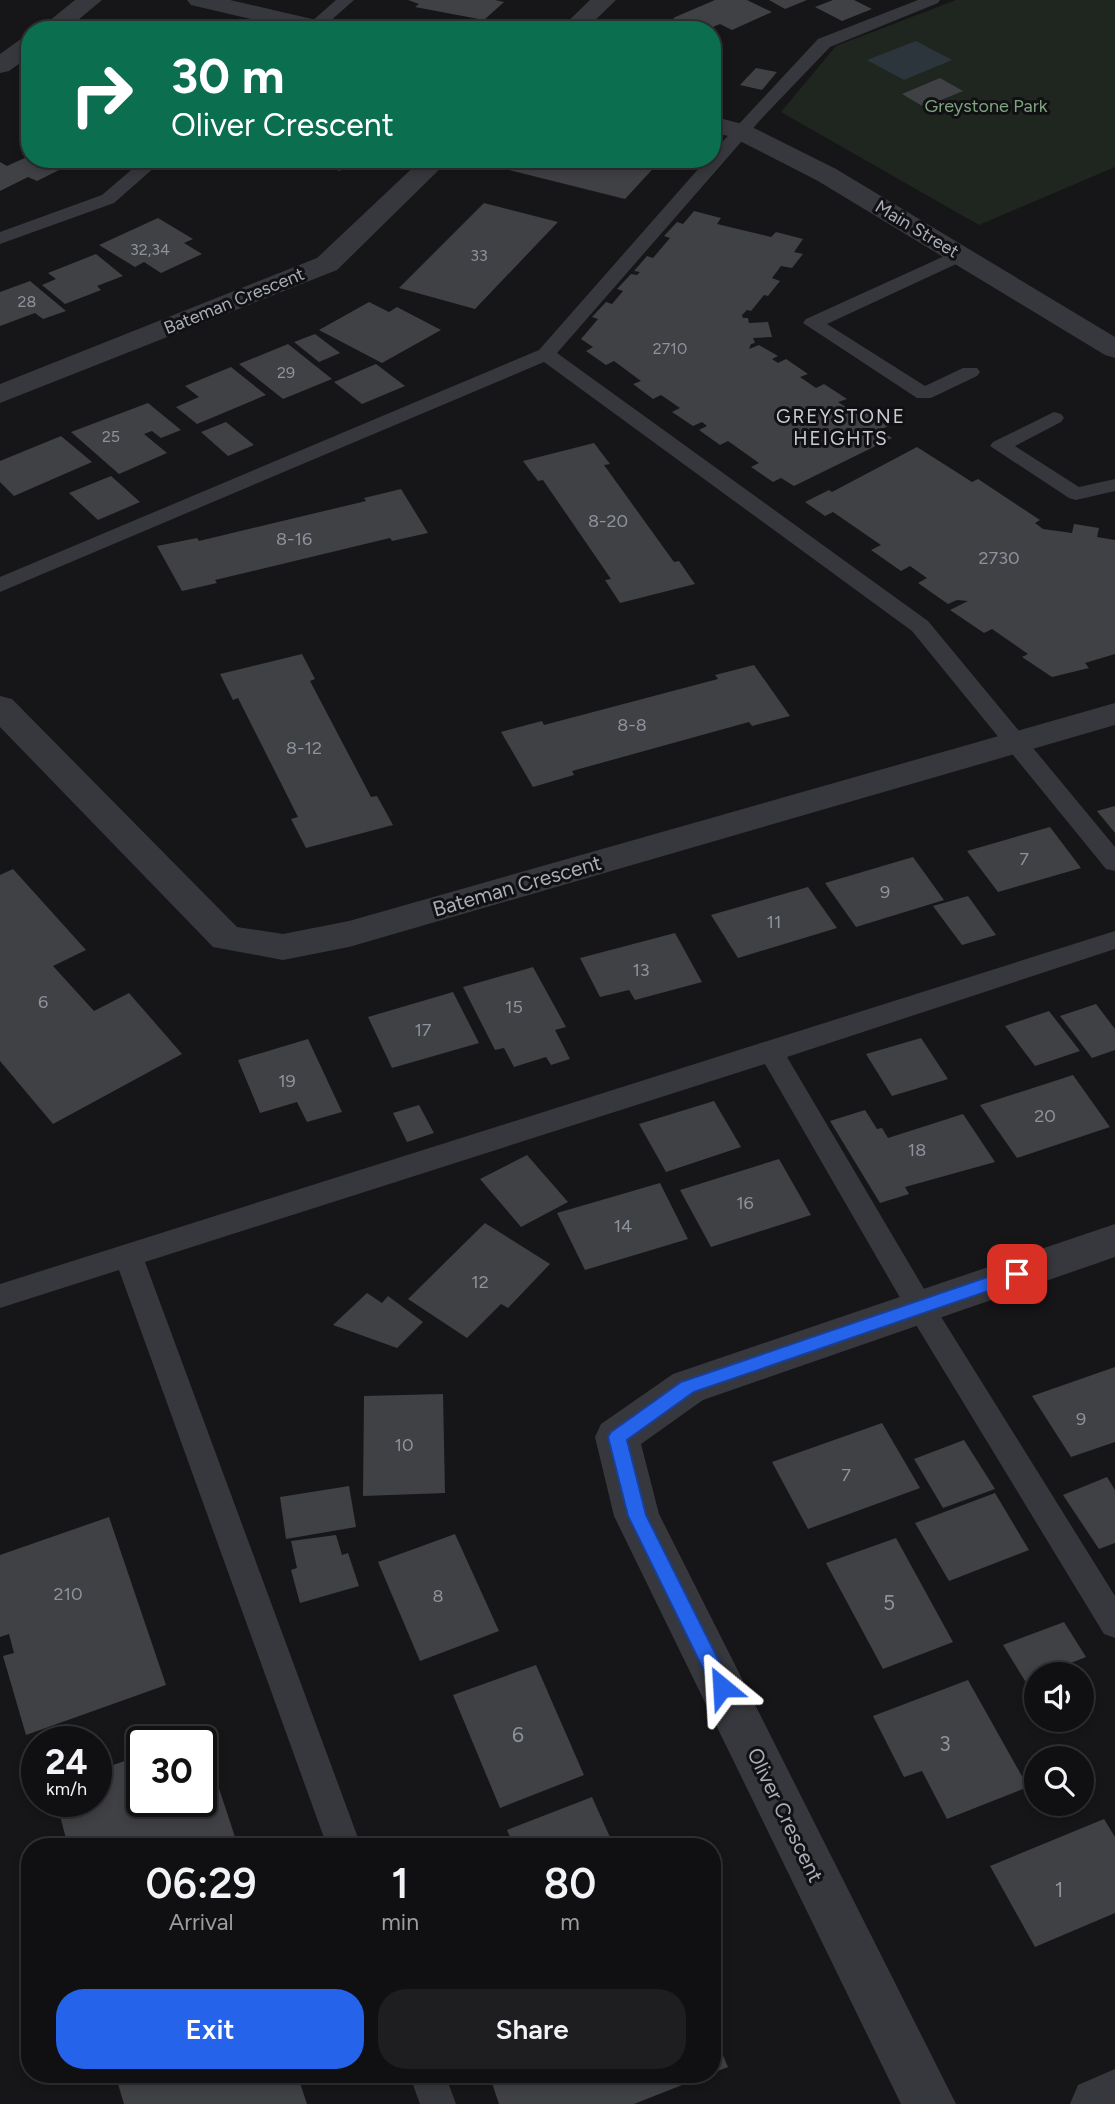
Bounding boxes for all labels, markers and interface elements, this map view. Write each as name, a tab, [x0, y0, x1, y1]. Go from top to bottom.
text: 30 m	[171, 46, 284, 105]
icon: right	[56, 49, 147, 140]
park label: Greystone Park	[925, 95, 1048, 117]
text: Oliver Crescent	[171, 106, 394, 144]
street label: Main Street	[871, 195, 963, 263]
house number: 32,34	[130, 240, 170, 259]
house number: 33	[470, 246, 488, 265]
street label: Bateman Crescent	[161, 263, 308, 339]
house number: 28	[18, 292, 36, 311]
house number: 2710	[653, 339, 687, 358]
house number: 29	[277, 363, 295, 382]
district label: GREYSTONE HEIGHTS	[776, 405, 906, 450]
house number: 25	[102, 427, 120, 446]
house number: 8-20	[588, 510, 628, 532]
house number: 8-16	[276, 528, 312, 550]
house number: 2730	[978, 547, 1020, 569]
house number: 8-8	[617, 714, 647, 736]
house number: 8-12	[286, 737, 322, 759]
house number: 7	[1019, 848, 1029, 870]
street label: Bateman Crescent	[430, 849, 604, 922]
house number: 9	[880, 881, 890, 903]
house number: 11	[767, 911, 781, 933]
house number: 13	[632, 959, 650, 981]
house number: 6	[38, 991, 48, 1013]
house number: 15	[505, 996, 523, 1018]
house number: 17	[414, 1019, 432, 1041]
house number: 19	[278, 1070, 296, 1092]
house number: 20	[1034, 1105, 1056, 1127]
house number: 18	[908, 1139, 926, 1161]
house number: 16	[736, 1192, 754, 1214]
house number: 14	[614, 1215, 632, 1237]
pin	[987, 1244, 1047, 1304]
icon: arrive	[998, 1255, 1036, 1293]
house number: 12	[471, 1271, 489, 1293]
house number: 9	[1076, 1408, 1086, 1430]
house number: 10	[395, 1434, 413, 1456]
house number: 7	[841, 1464, 851, 1486]
house number: 210	[53, 1583, 83, 1605]
house number: 8	[432, 1585, 444, 1607]
house number: 5	[883, 1590, 895, 1615]
position arrow	[685, 1650, 759, 1724]
map controls	[1024, 1662, 1094, 1816]
button: sound	[1024, 1662, 1094, 1732]
house number: 6	[512, 1722, 524, 1747]
speed limit sign: 30	[126, 1726, 217, 1817]
house number: 3	[939, 1731, 951, 1756]
text: 24	[45, 1741, 88, 1783]
street label: Oliver Crescent	[742, 1744, 829, 1886]
button: search	[1024, 1746, 1094, 1816]
text: km/h	[46, 1778, 87, 1800]
text: 06:29	[146, 1858, 257, 1909]
text: 1	[391, 1858, 409, 1909]
text: 80	[544, 1858, 596, 1909]
house number: 1	[1055, 1877, 1063, 1902]
text: Arrival	[169, 1908, 234, 1936]
text: min	[381, 1908, 419, 1936]
text: m	[560, 1908, 580, 1936]
button: Exit	[56, 1989, 364, 2069]
button: Share	[378, 1989, 686, 2069]

